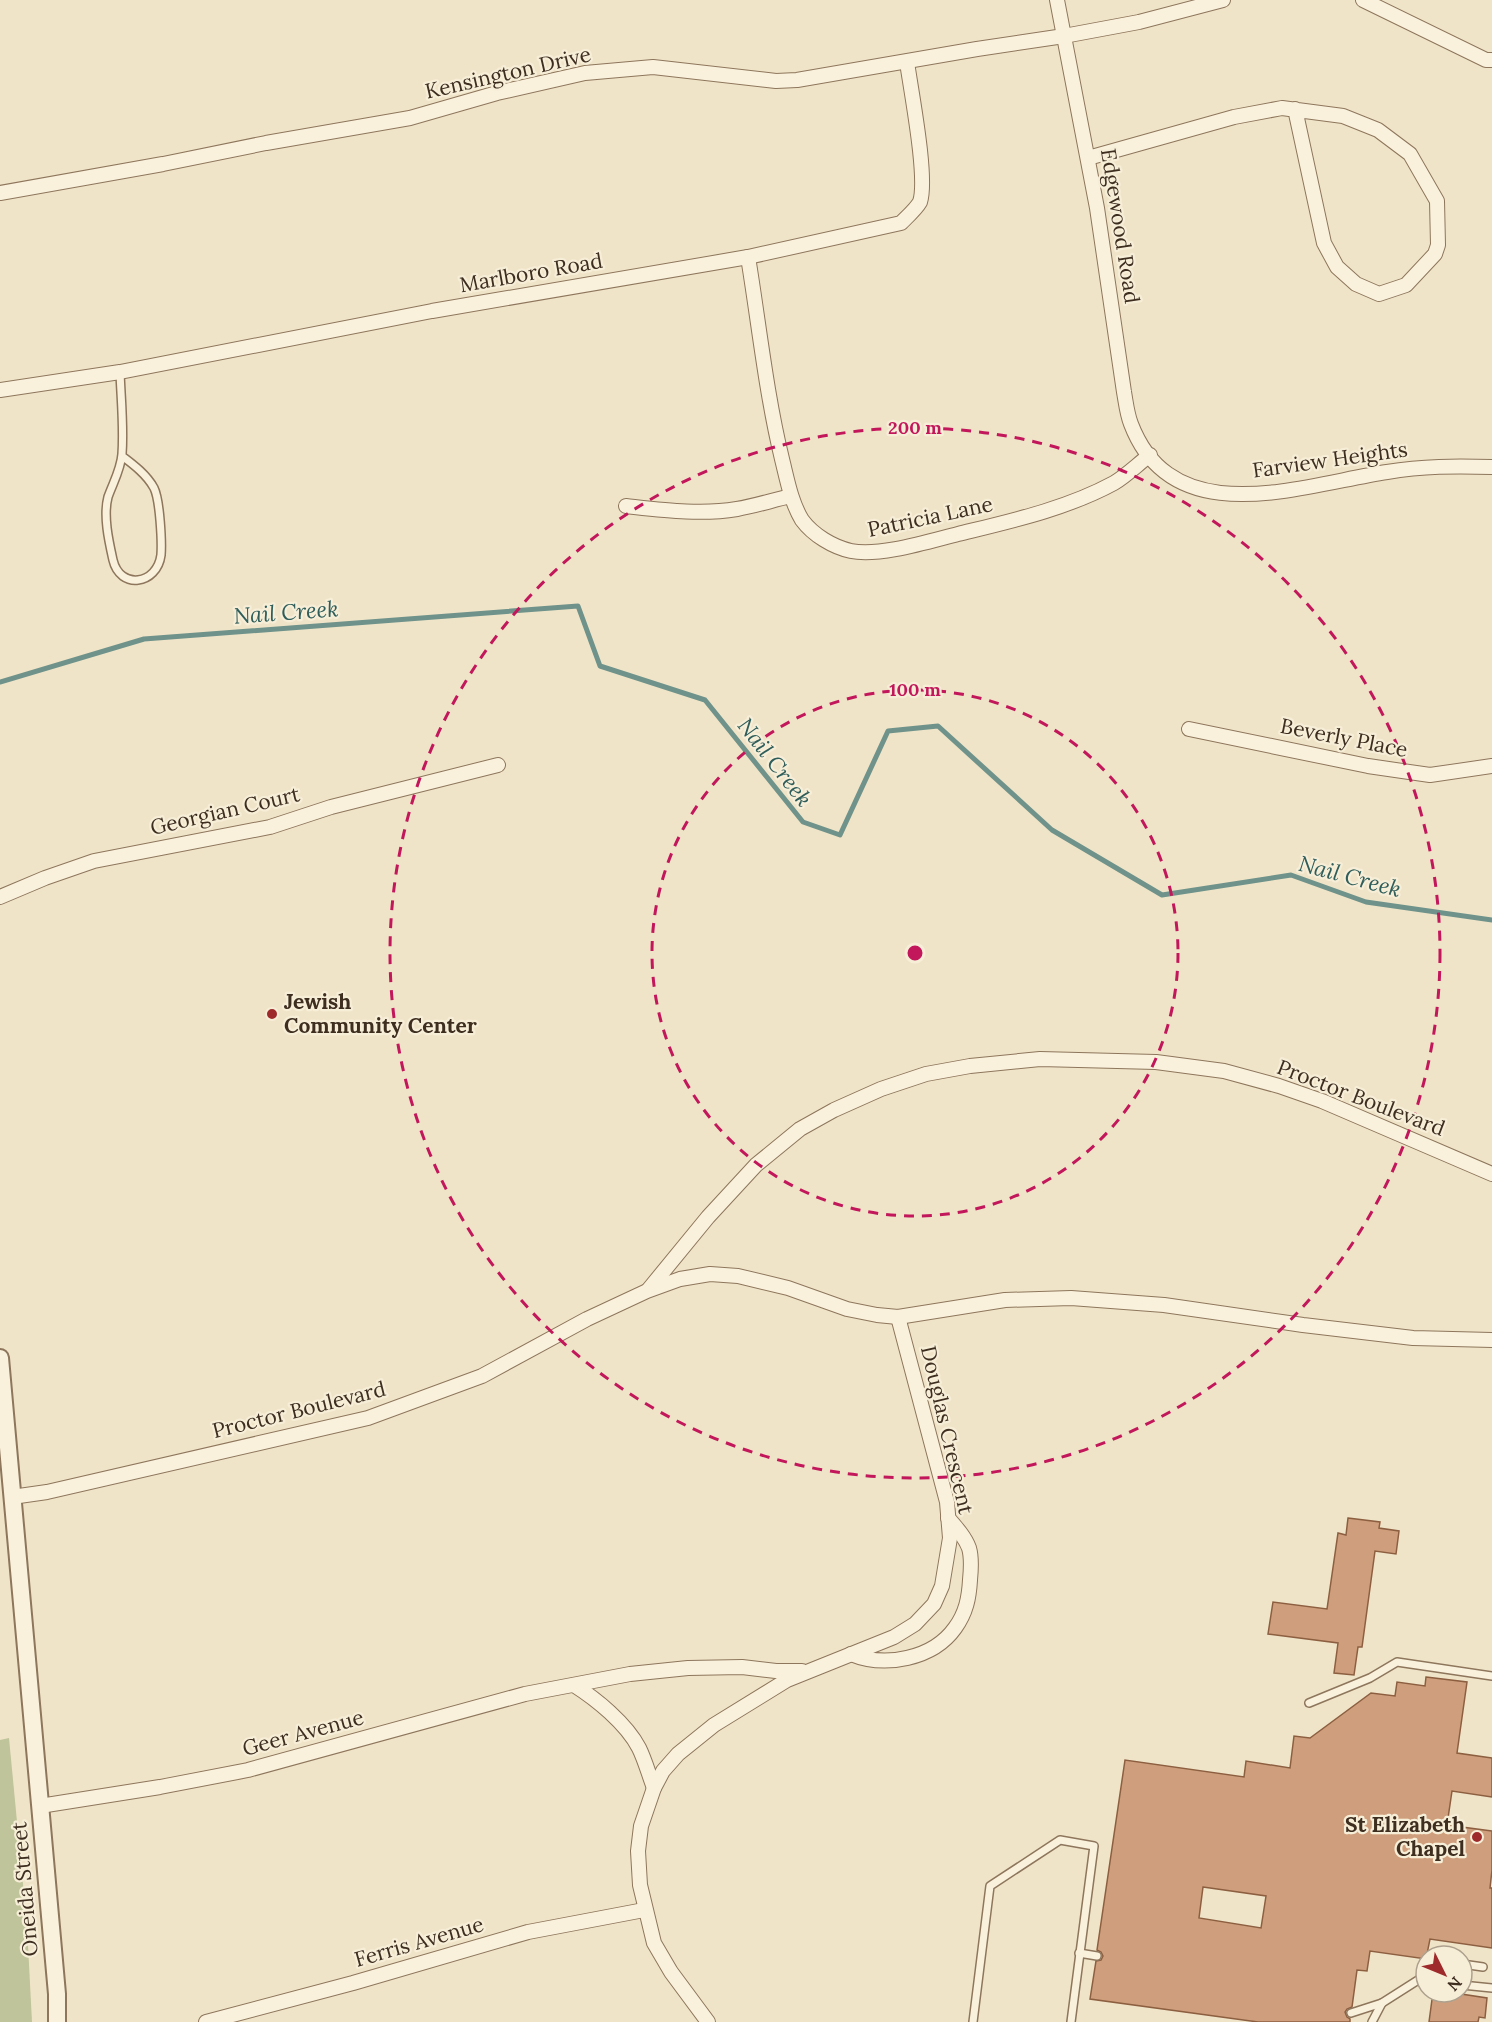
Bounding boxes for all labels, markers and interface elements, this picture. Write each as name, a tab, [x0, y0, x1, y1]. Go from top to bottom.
street label: Kensington Drive	[422, 40, 593, 105]
street label: Edgewood Road	[1095, 147, 1146, 305]
street label: Marlboro Road	[457, 247, 605, 298]
text: 200 m	[888, 416, 942, 439]
street label: Farview Heights	[1251, 435, 1409, 484]
street label: Patricia Lane	[865, 490, 995, 543]
water label: Nail Creek	[233, 594, 339, 630]
text: 100 m	[889, 678, 941, 701]
water label: Nail Creek	[732, 712, 818, 812]
street label: Beverly Place	[1278, 712, 1410, 763]
street label: Georgian Court	[148, 780, 303, 841]
water label: Nail Creek	[1296, 849, 1404, 903]
centre of rings	[905, 943, 925, 963]
place label: Jewish Community Center	[284, 988, 477, 1039]
marker: Jewish Community Center	[265, 1007, 279, 1021]
street label: Proctor Boulevard	[1273, 1053, 1449, 1142]
street label: Douglas Crescent	[915, 1343, 980, 1518]
street label: Proctor Boulevard	[209, 1375, 388, 1444]
street label: Geer Avenue	[239, 1703, 367, 1762]
place label: St Elizabeth Chapel	[1345, 1811, 1465, 1862]
street label: Oneida Street	[5, 1820, 44, 1958]
marker: St Elizabeth Chapel	[1470, 1830, 1484, 1844]
street label: Ferris Avenue	[351, 1910, 487, 1973]
north arrow	[1414, 1944, 1474, 2004]
text: N	[1443, 1973, 1467, 1996]

